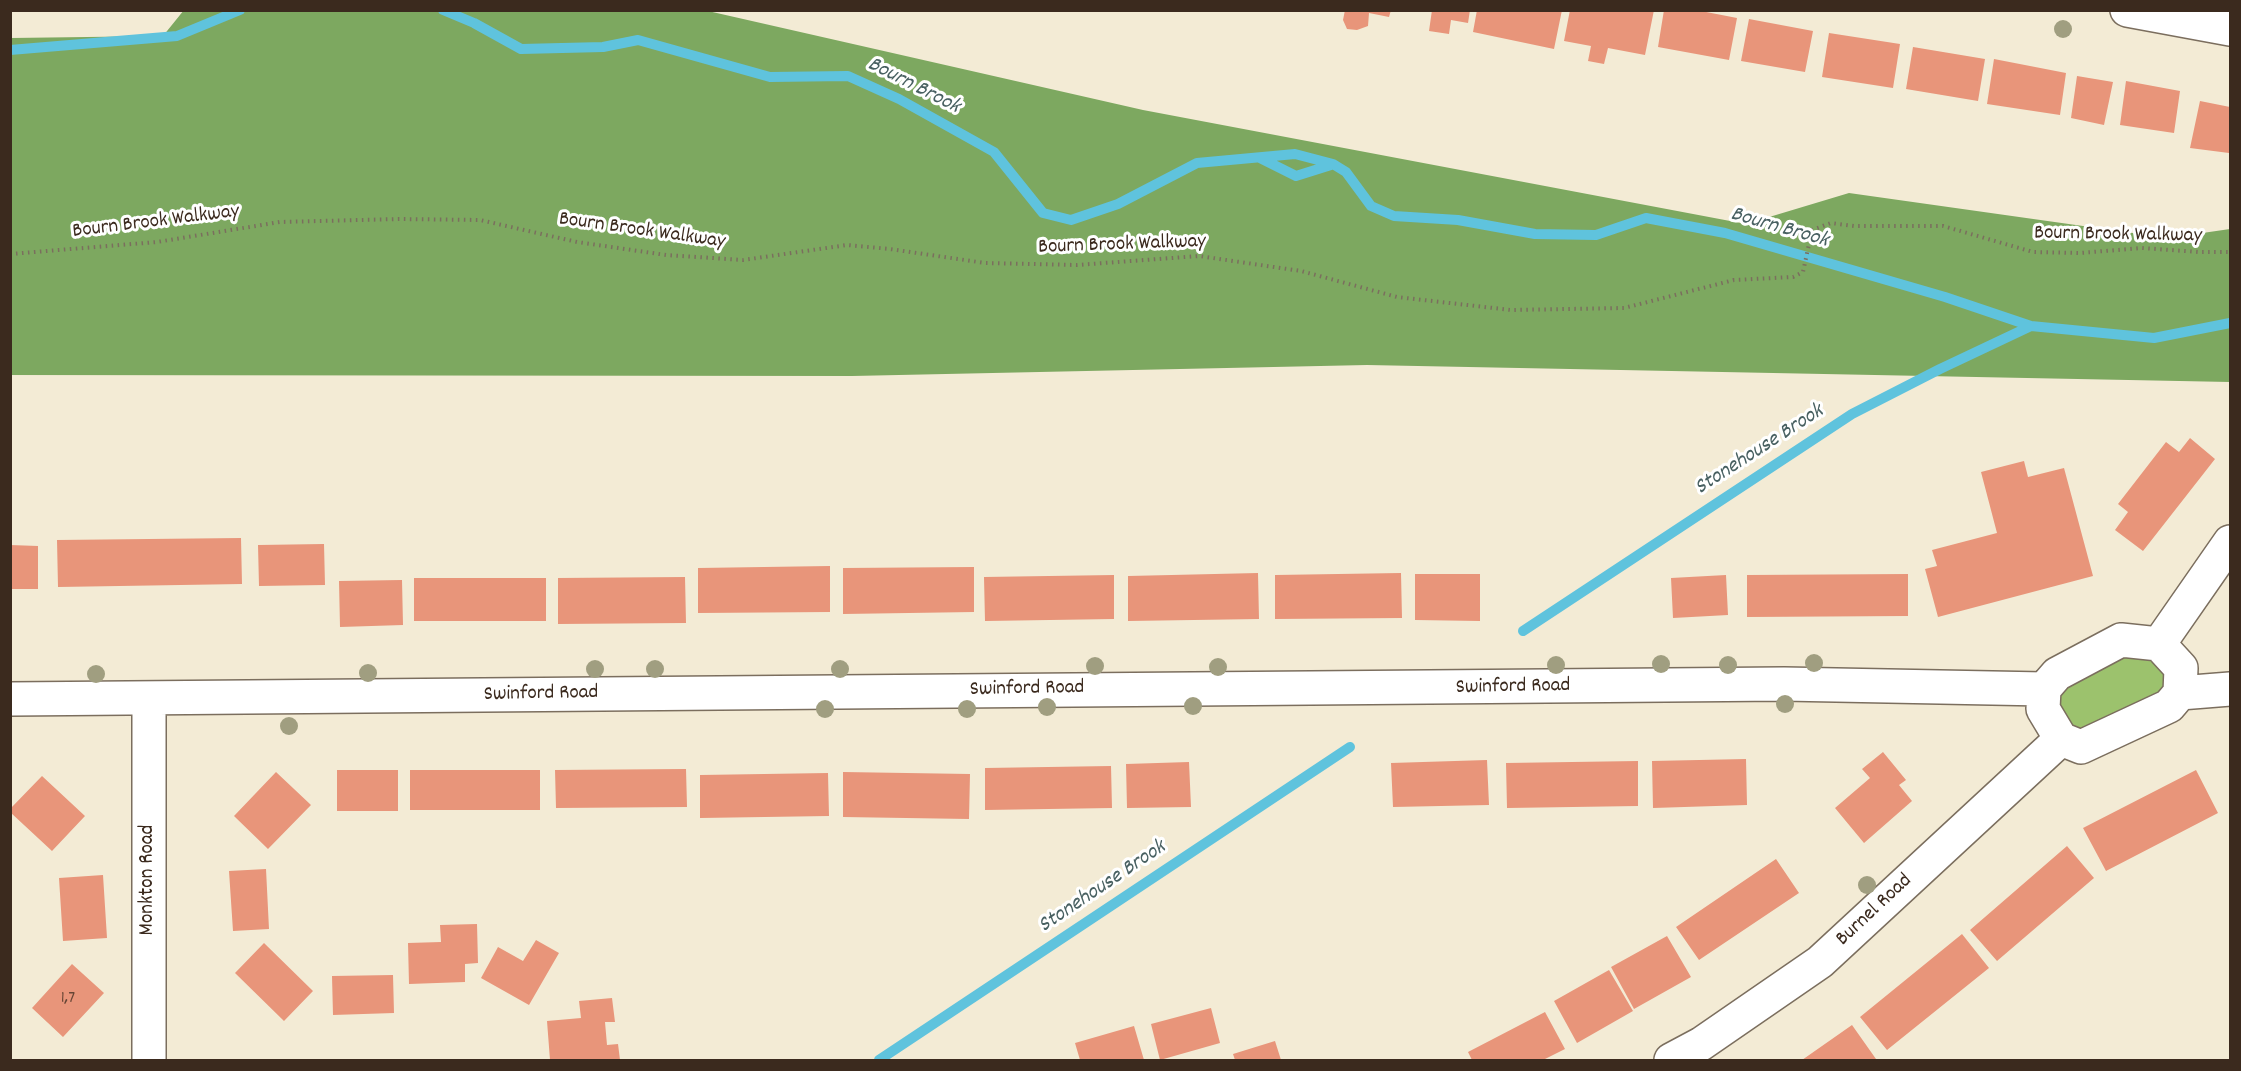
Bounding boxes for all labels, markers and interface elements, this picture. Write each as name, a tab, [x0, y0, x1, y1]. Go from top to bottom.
water label: Bourn Brook	[862, 52, 964, 122]
street label: Bourn Brook Walkway	[71, 200, 241, 246]
water label: Bourn Brook	[1727, 202, 1831, 256]
street label: Bourn Brook Walkway	[557, 208, 727, 256]
street label: Bourn Brook Walkway	[2034, 222, 2202, 250]
street label: Bourn Brook Walkway	[1038, 230, 1206, 262]
water label: Stonehouse Brook	[1691, 400, 1829, 502]
street label: Swinford Road	[1455, 674, 1571, 702]
street label: Swinford Road	[969, 676, 1085, 704]
street label: Swinford Road	[483, 681, 599, 709]
street label: Monkton Road	[136, 825, 162, 935]
water label: Stonehouse Brook	[1034, 836, 1172, 940]
street label: Burnel Road	[1832, 869, 1918, 953]
house number: 1,7	[61, 989, 75, 1011]

